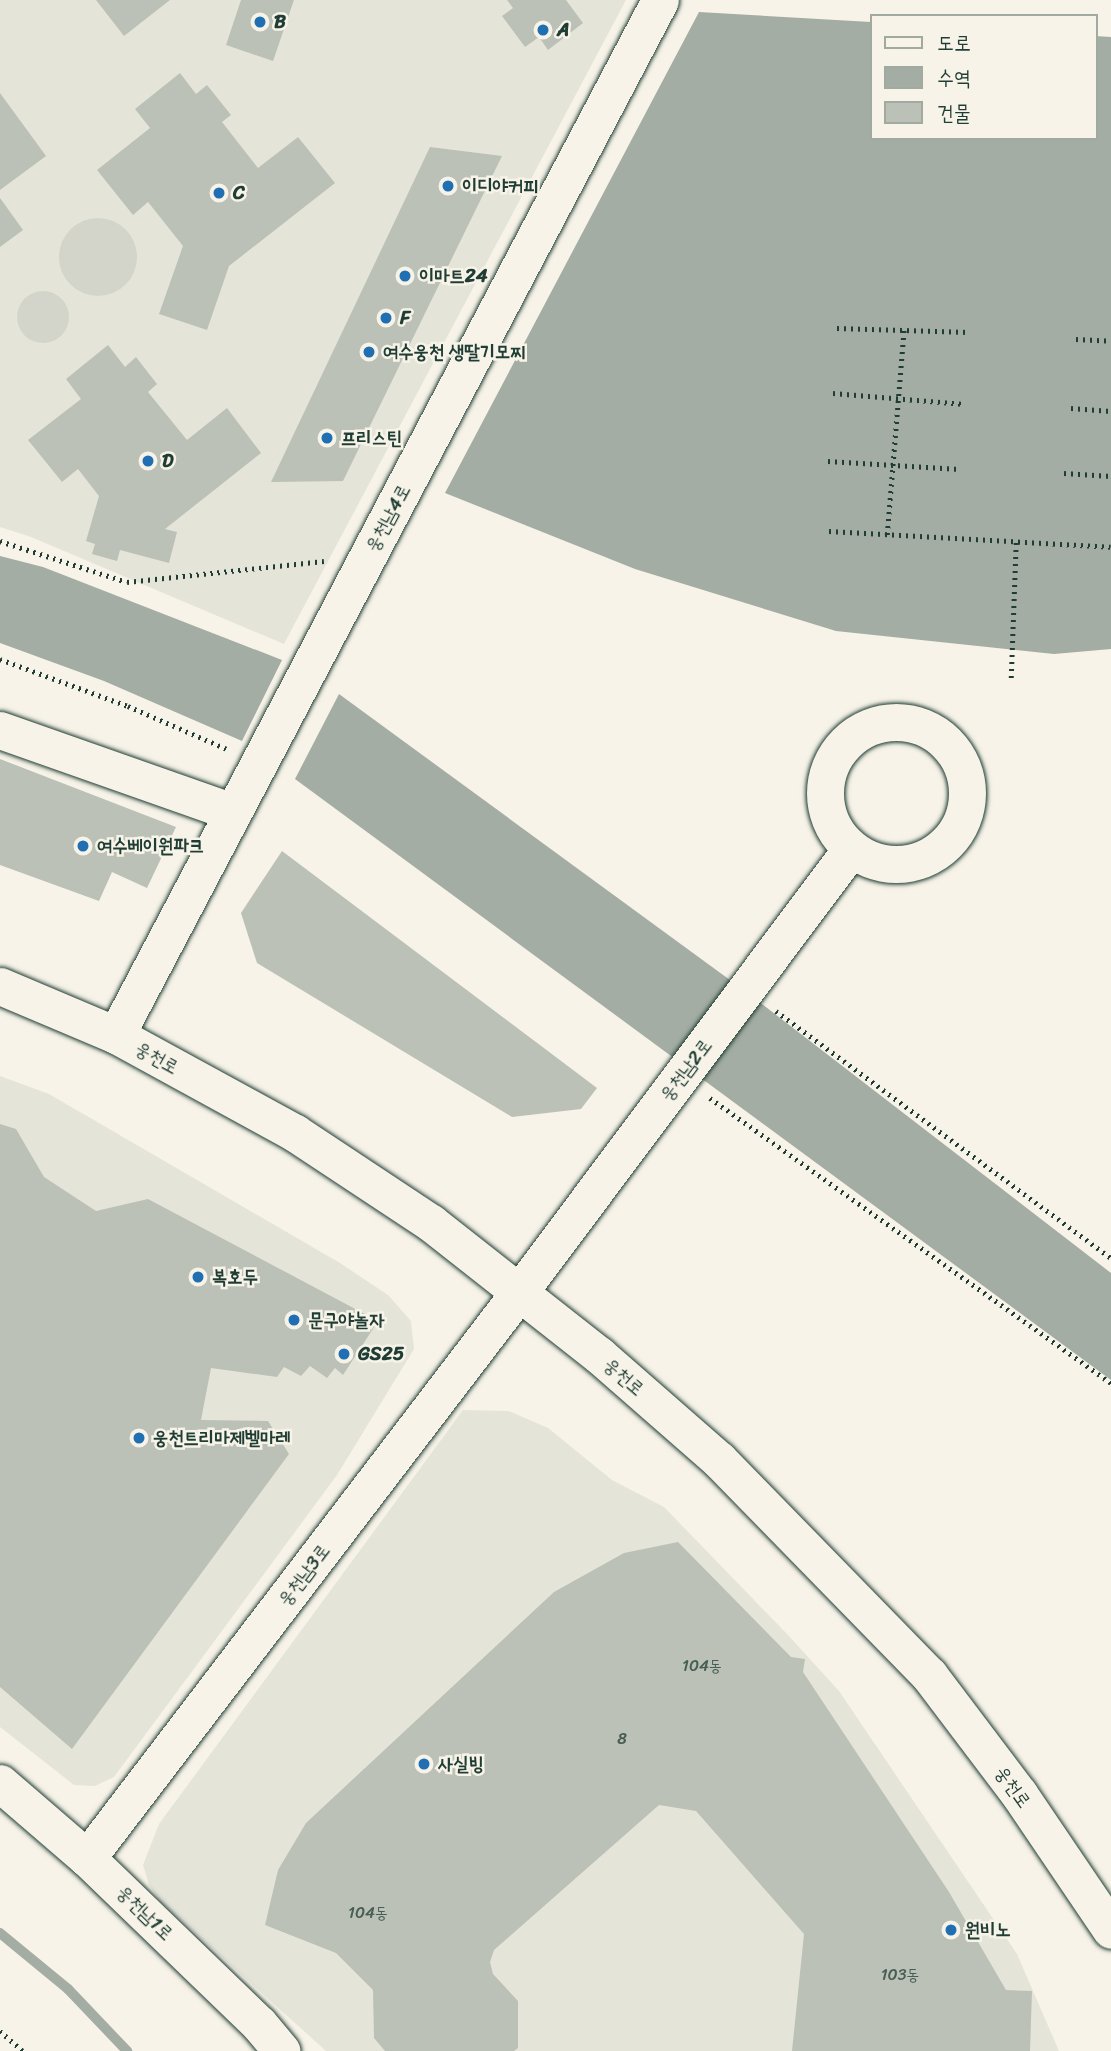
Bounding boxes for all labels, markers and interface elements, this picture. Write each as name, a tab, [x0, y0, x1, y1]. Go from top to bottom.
place label: B	[274, 11, 286, 33]
marker: B	[252, 14, 268, 30]
legend	[870, 14, 1097, 140]
place label: A	[557, 19, 569, 41]
marker: A	[535, 22, 551, 38]
text: 도로	[937, 24, 971, 62]
text: 수역	[937, 59, 971, 97]
text: 건물	[937, 94, 971, 132]
place label: 이디야커피	[462, 175, 538, 197]
marker: 이디야커피	[440, 178, 456, 194]
place label: C	[233, 182, 245, 204]
marker: C	[211, 185, 227, 201]
place label: 이마트24	[419, 265, 488, 287]
marker: 이마트24	[397, 268, 413, 284]
place label: F	[400, 307, 410, 329]
marker: F	[378, 310, 394, 326]
place label: 여수웅천 생딸기모찌	[383, 341, 526, 363]
marker: 여수웅천 생딸기모찌	[361, 344, 377, 360]
place label: 프리스틴	[341, 427, 402, 449]
marker: 프리스틴	[319, 430, 335, 446]
place label: D	[162, 450, 173, 472]
marker: D	[140, 453, 156, 469]
street label: 웅천남4로	[361, 480, 415, 556]
place label: 여수베이원파크	[97, 835, 204, 857]
marker: 여수베이원파크	[75, 838, 91, 854]
street label: 웅천남2로	[655, 1034, 717, 1106]
street label: 웅천로	[131, 1037, 183, 1079]
place label: 복호두	[212, 1266, 258, 1288]
marker: 복호두	[190, 1269, 206, 1285]
place label: 문구야놀자	[308, 1309, 384, 1331]
marker: 문구야놀자	[286, 1312, 302, 1328]
place label: GS25	[358, 1343, 404, 1365]
marker: GS25	[336, 1346, 352, 1362]
street label: 웅천로	[599, 1353, 649, 1401]
place label: 웅천트리마제벨마레	[153, 1427, 291, 1449]
marker: 웅천트리마제벨마레	[131, 1430, 147, 1446]
street label: 웅천남3로	[273, 1540, 335, 1610]
house number: 104동	[682, 1656, 722, 1676]
house number: 8	[617, 1729, 627, 1749]
place label: 사실빙	[438, 1753, 484, 1775]
marker: 사실빙	[416, 1756, 432, 1772]
street label: 웅천로	[990, 1762, 1036, 1812]
street label: 웅천남1로	[112, 1881, 178, 1945]
house number: 104동	[348, 1903, 388, 1923]
place label: 원비노	[965, 1919, 1011, 1941]
marker: 원비노	[943, 1922, 959, 1938]
house number: 103동	[881, 1965, 919, 1985]

